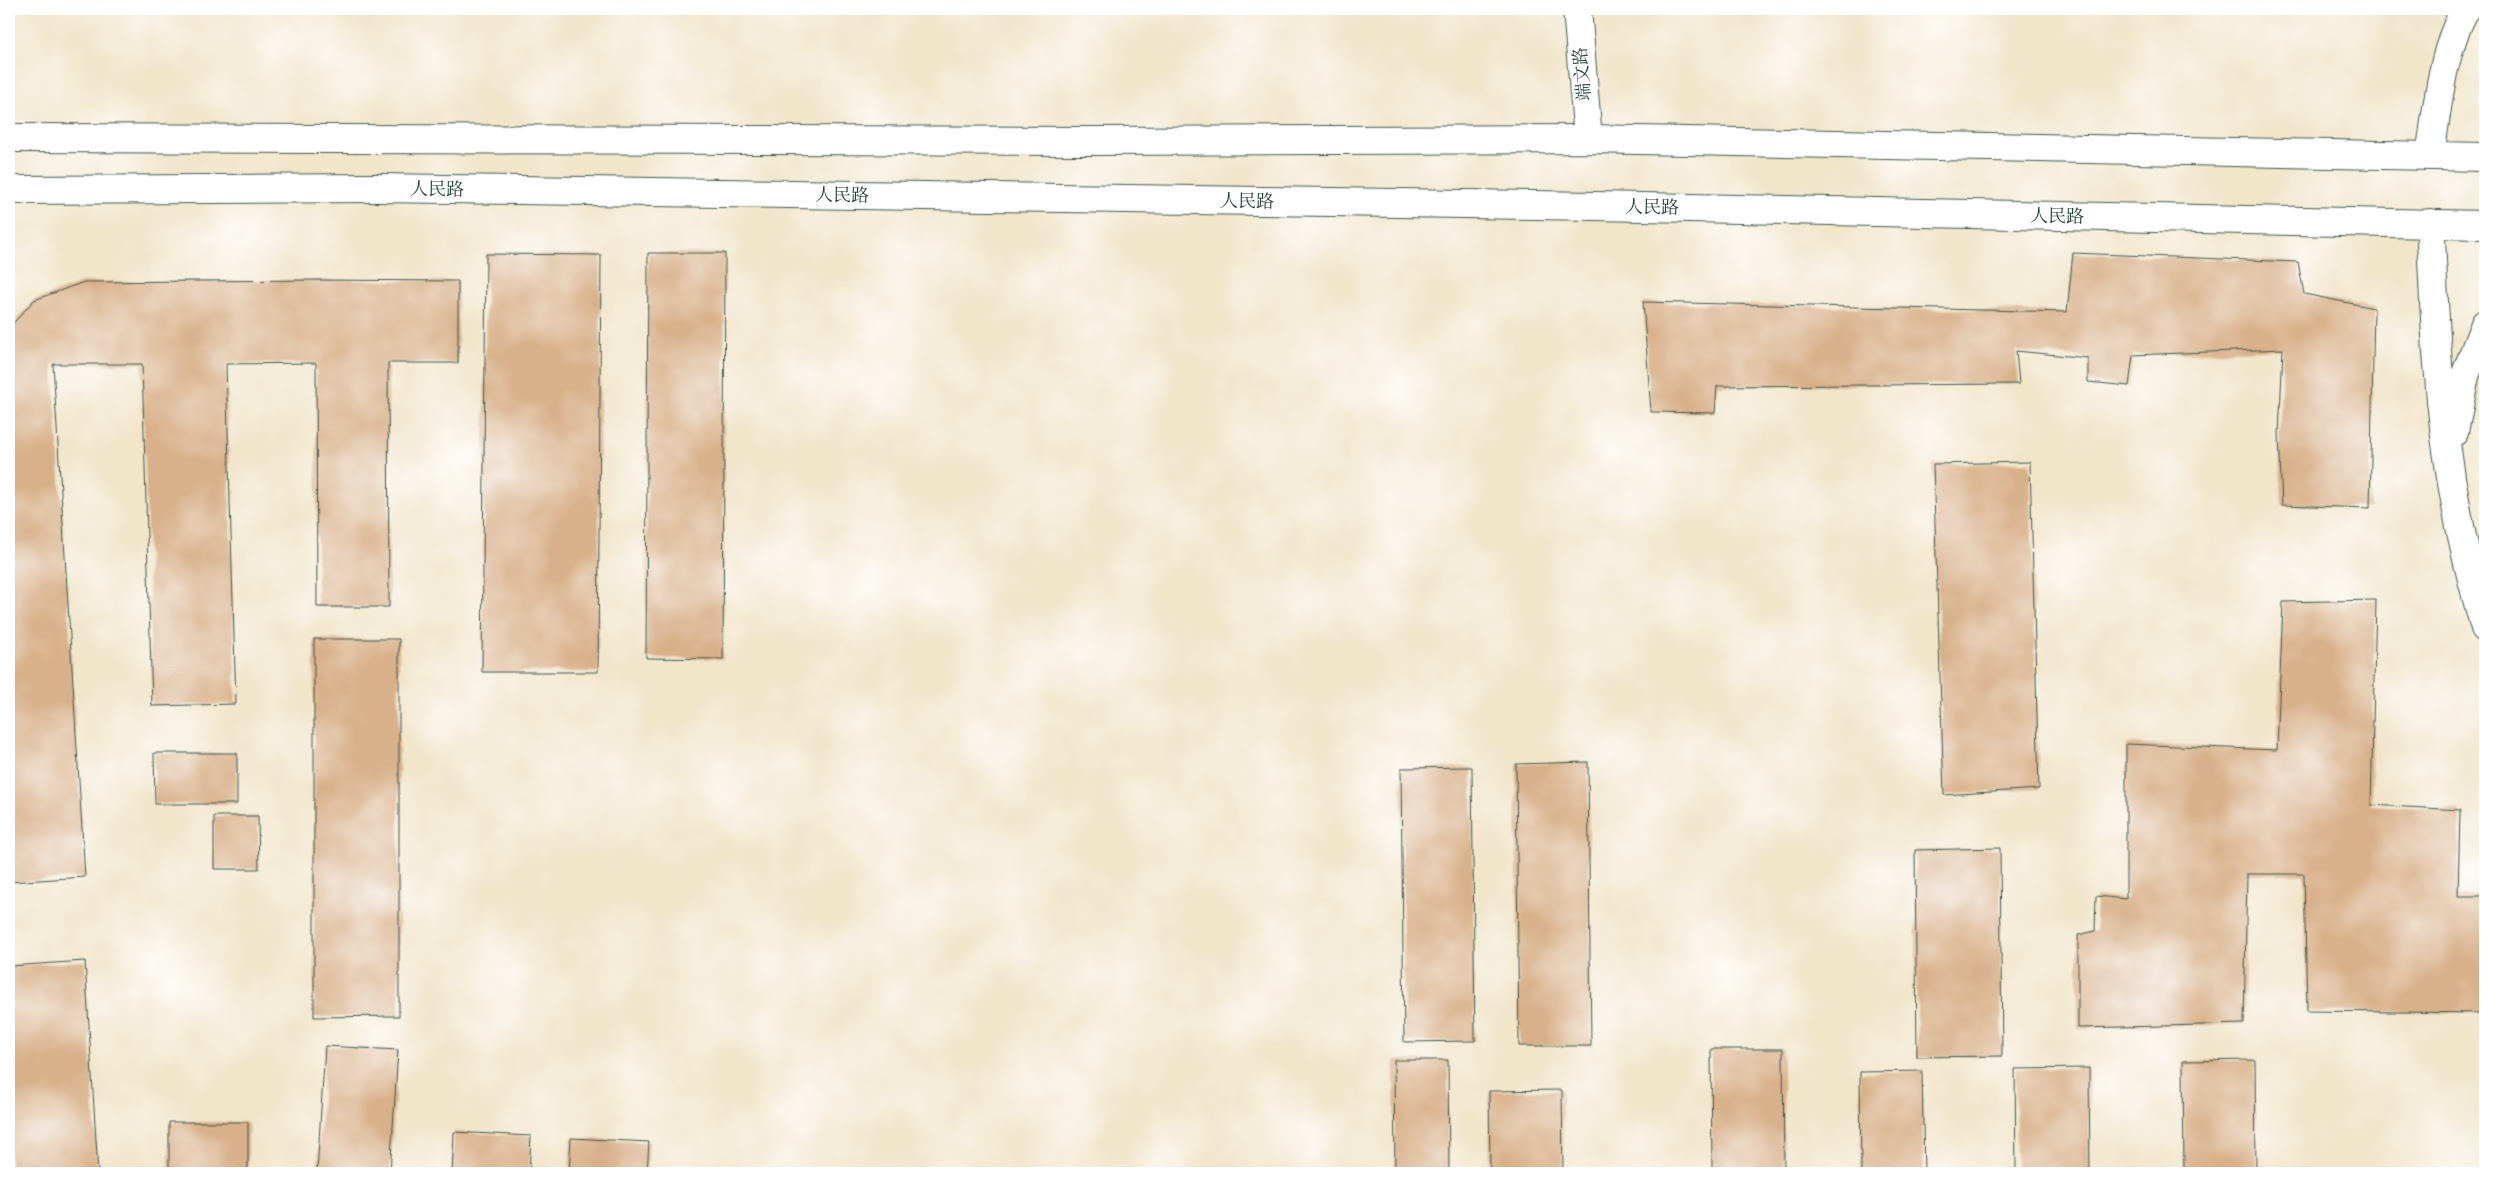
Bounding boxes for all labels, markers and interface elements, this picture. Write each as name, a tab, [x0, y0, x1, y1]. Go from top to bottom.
street label: 端文路	[1570, 46, 1597, 102]
street label: 人民路	[410, 179, 464, 202]
street label: 人民路	[815, 185, 869, 208]
street label: 人民路	[1220, 191, 1274, 214]
street label: 人民路	[1625, 197, 1679, 220]
street label: 人民路	[2030, 206, 2084, 229]

